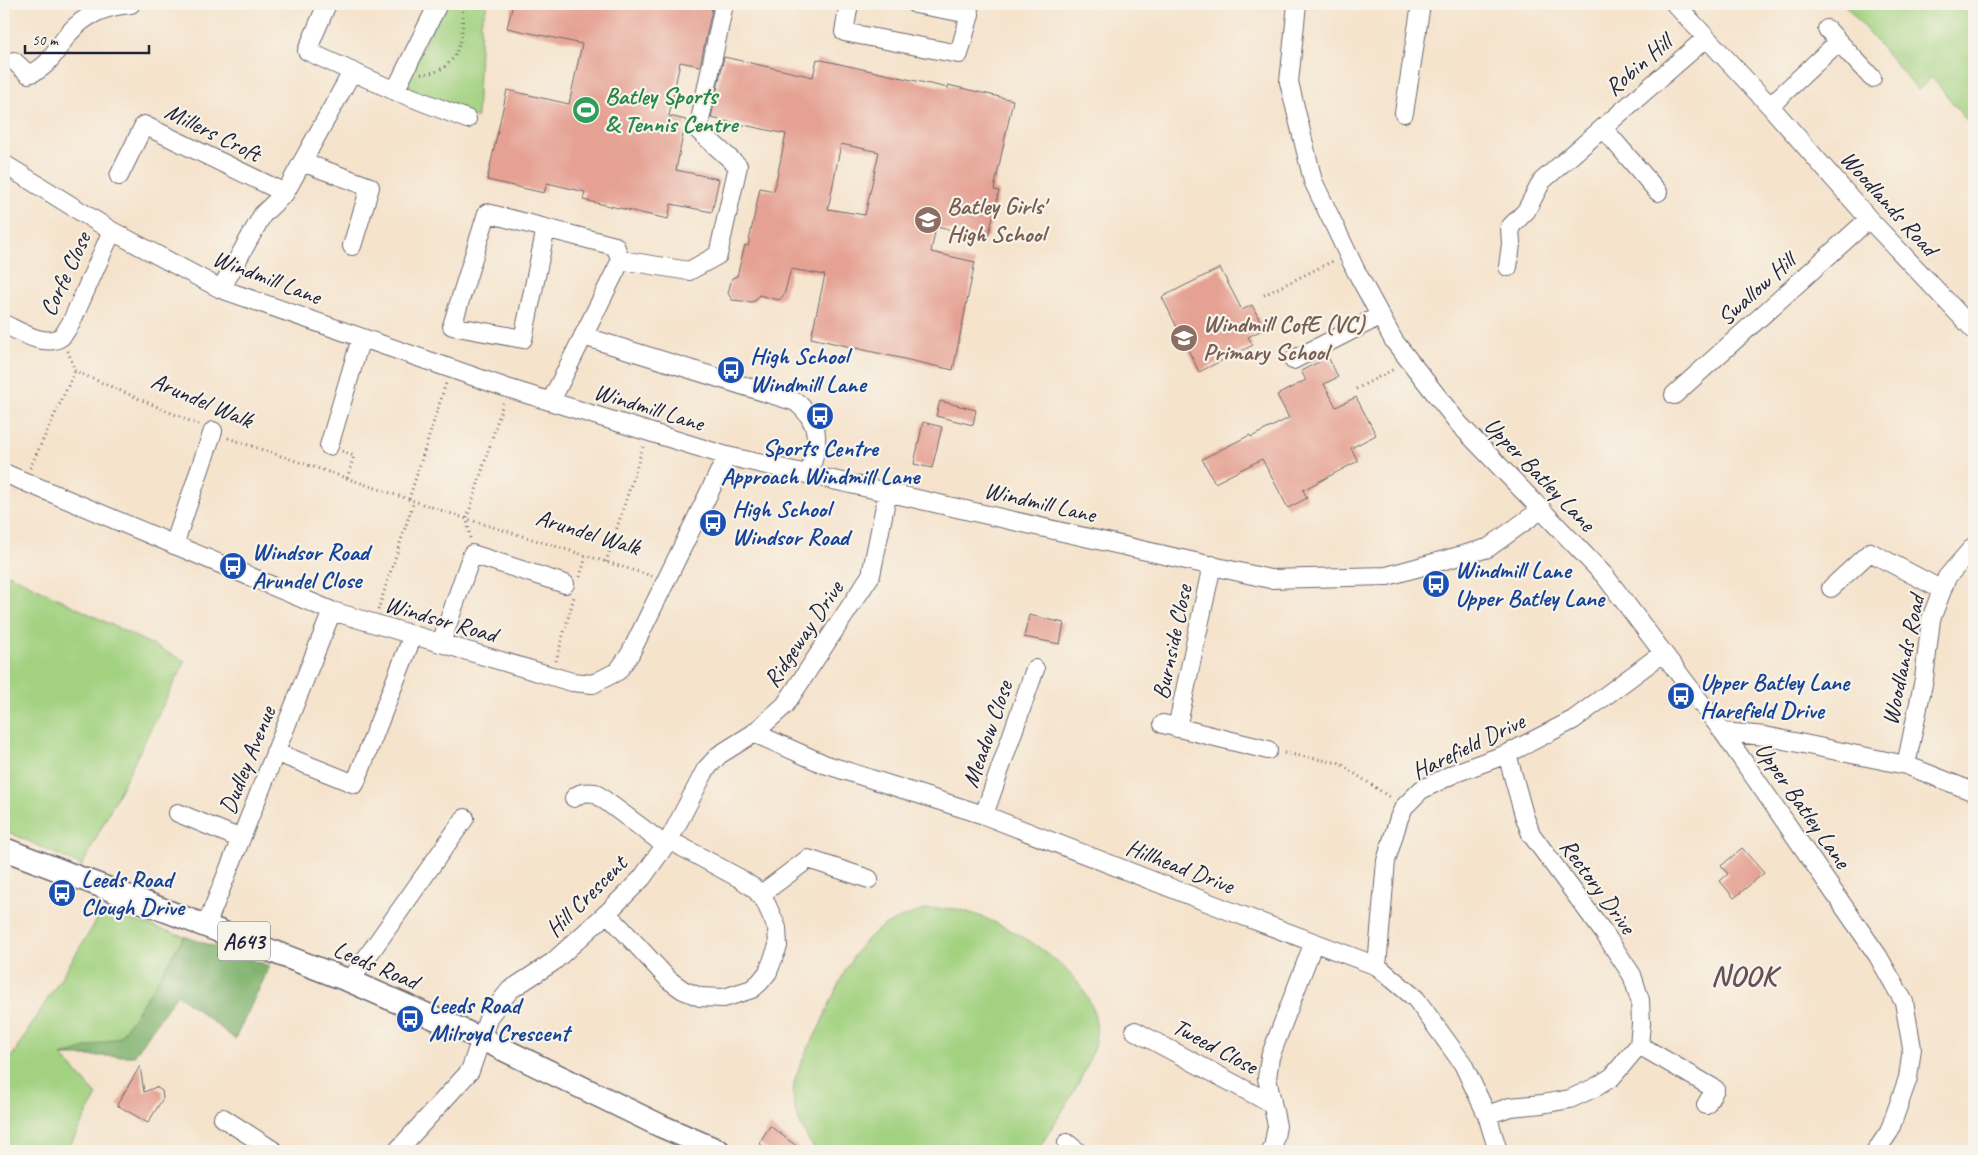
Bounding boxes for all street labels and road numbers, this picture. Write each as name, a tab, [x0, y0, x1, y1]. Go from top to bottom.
street label: Robin Hill	[1598, 25, 1681, 102]
street label: Millers Croft	[160, 96, 268, 169]
street label: Woodlands Road	[1834, 144, 1947, 265]
street label: Corfe Close	[33, 225, 98, 321]
street label: Windmill Lane	[209, 243, 327, 312]
street label: Swallow Hill	[1711, 244, 1804, 332]
street label: Arundel Walk	[147, 365, 259, 436]
street label: Windmill Lane	[590, 376, 710, 439]
street label: Upper Batley Lane	[1478, 411, 1604, 539]
street label: Windmill Lane	[981, 475, 1101, 530]
street label: Arundel Walk	[532, 502, 646, 563]
street label: Ridgeway Drive	[756, 573, 851, 693]
street label: Burnside Close	[1145, 580, 1199, 702]
street label: Windsor Road	[382, 589, 504, 650]
street label: Woodlands Road	[1875, 589, 1932, 728]
street label: Meadow Close	[955, 675, 1020, 791]
street label: Dudley Avenue	[212, 700, 283, 818]
street label: Harefield Drive	[1407, 705, 1531, 786]
street label: Upper Batley Lane	[1748, 736, 1859, 876]
street label: Hillhead Drive	[1122, 832, 1240, 901]
street label: Rectory Drive	[1553, 832, 1644, 941]
street label: Hill Crescent	[539, 847, 635, 943]
road number: A643	[218, 921, 270, 960]
street label: Leeds Road	[329, 934, 426, 998]
street label: Tweed Close	[1167, 1011, 1265, 1082]

